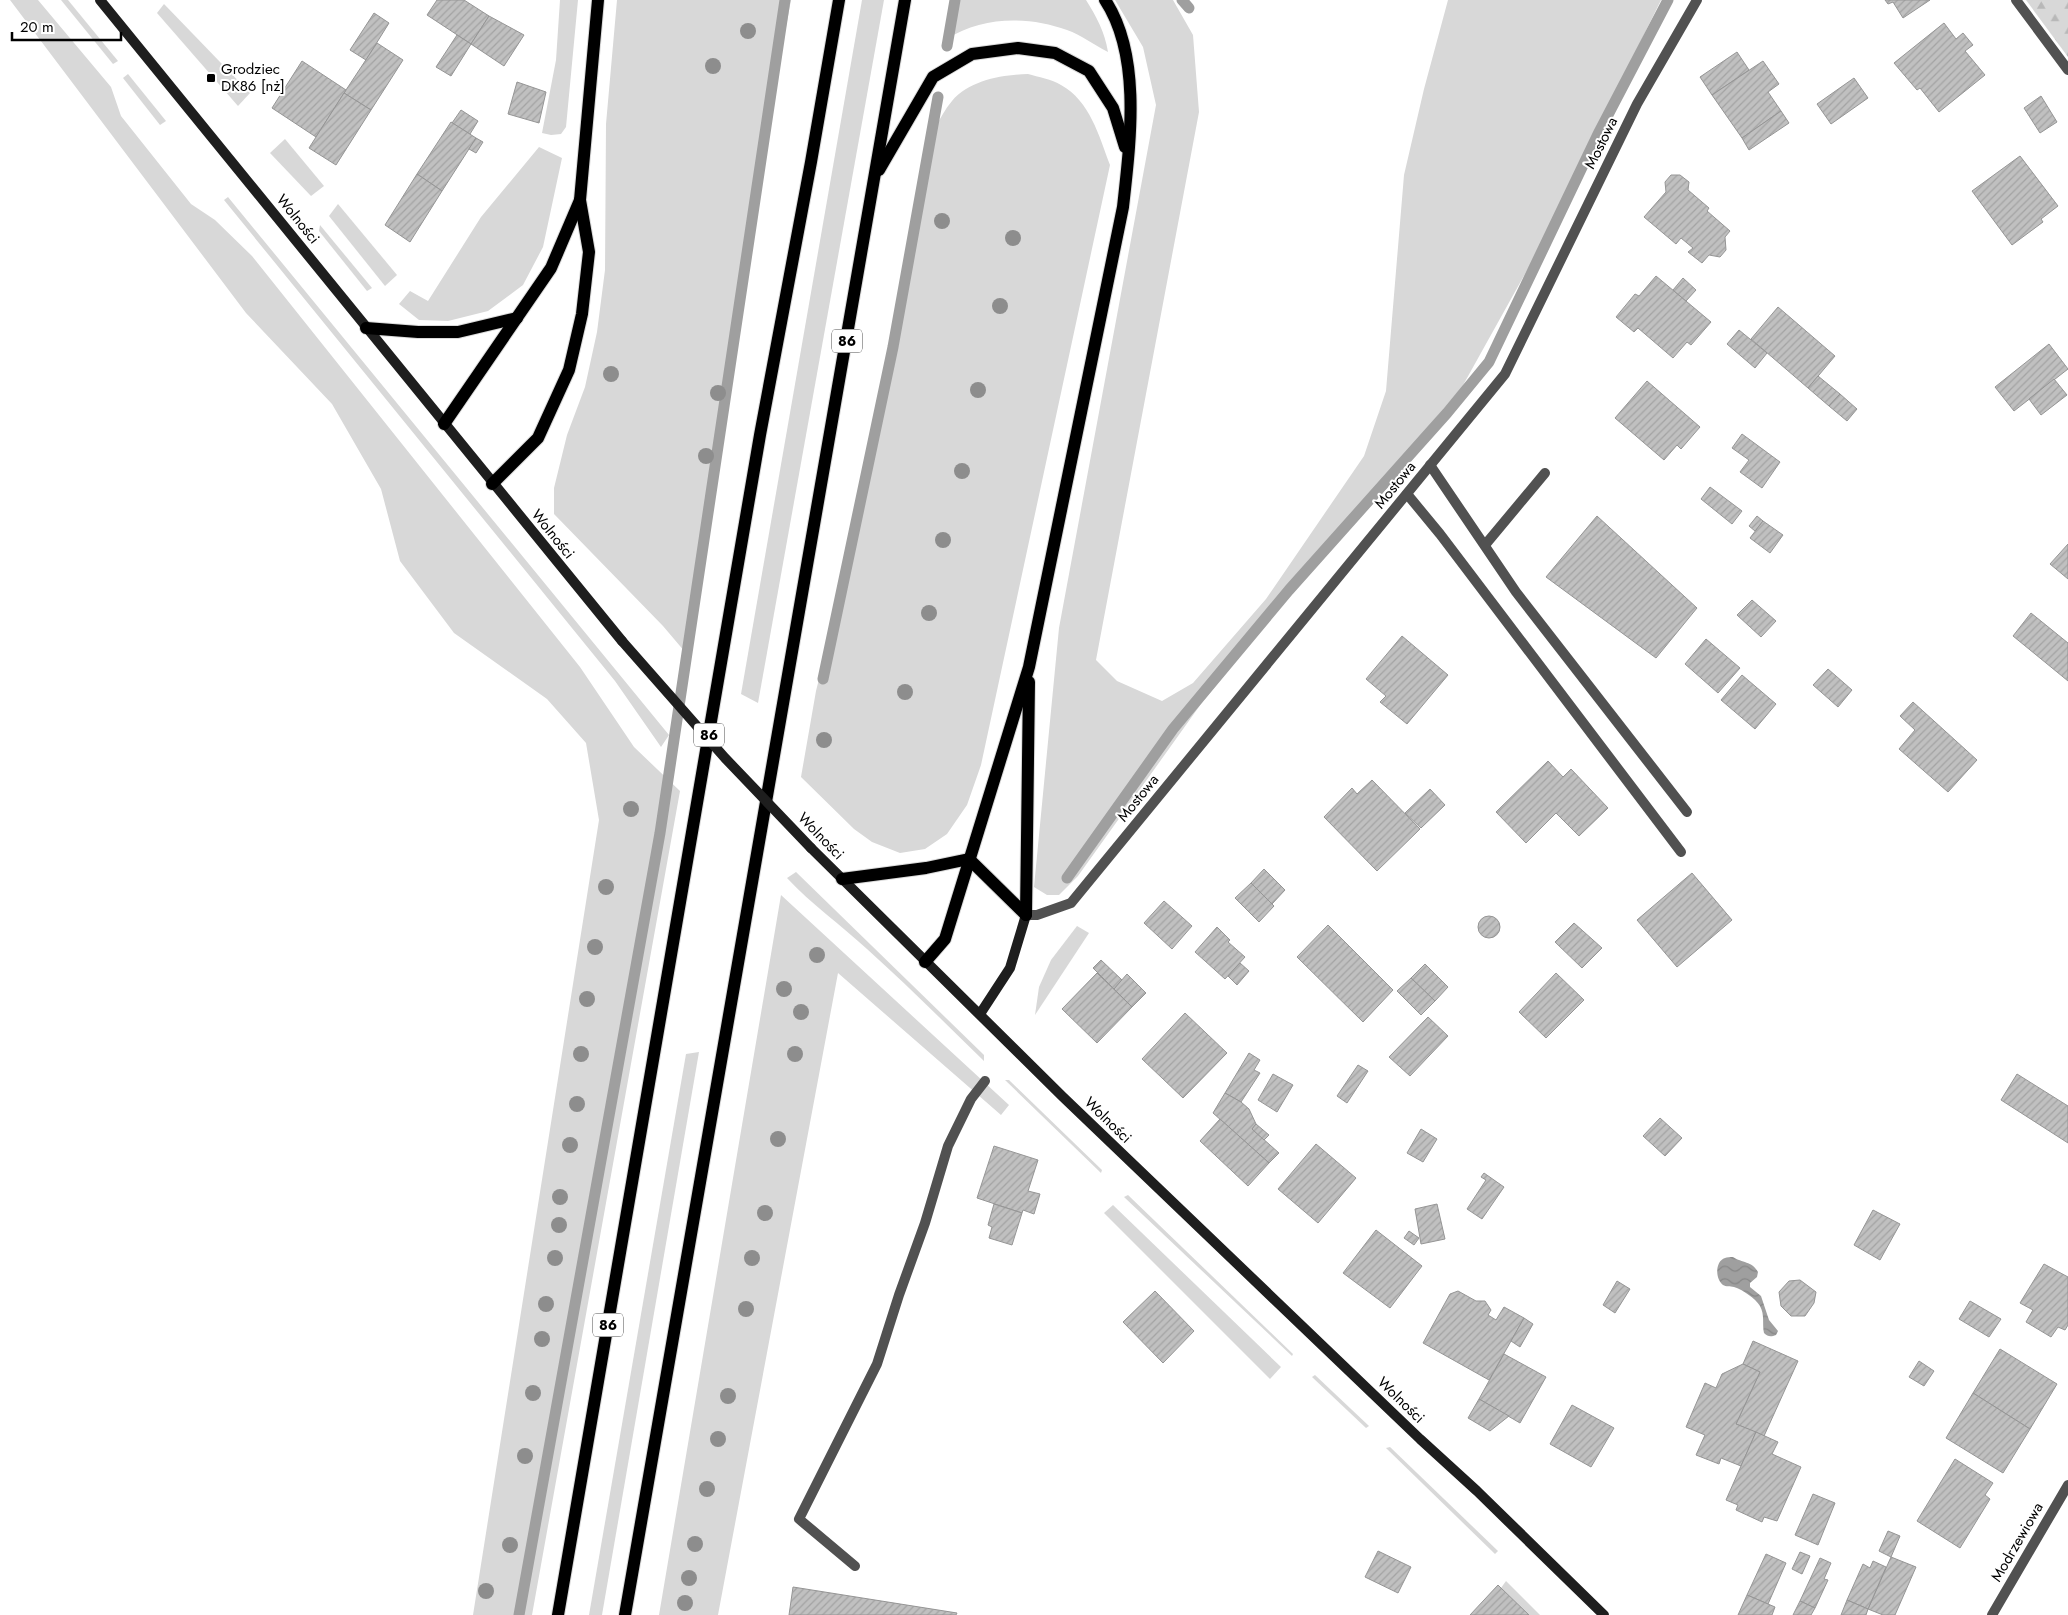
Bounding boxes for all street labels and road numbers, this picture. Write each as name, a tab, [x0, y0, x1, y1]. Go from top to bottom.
street label: Mostowa	[1579, 113, 1623, 173]
street label: Wolności	[271, 189, 325, 249]
road number: 86	[832, 330, 862, 352]
street label: Mostowa	[1369, 457, 1421, 513]
street label: Wolności	[526, 504, 580, 564]
road number: 86	[694, 724, 724, 746]
street label: Mostowa	[1112, 770, 1164, 826]
street label: Wolności	[793, 807, 849, 865]
street label: Wolności	[1079, 1092, 1137, 1148]
road number: 86	[593, 1314, 623, 1336]
street label: Wolności	[1372, 1372, 1430, 1428]
street label: Modrzewiowa	[1985, 1498, 2049, 1586]

